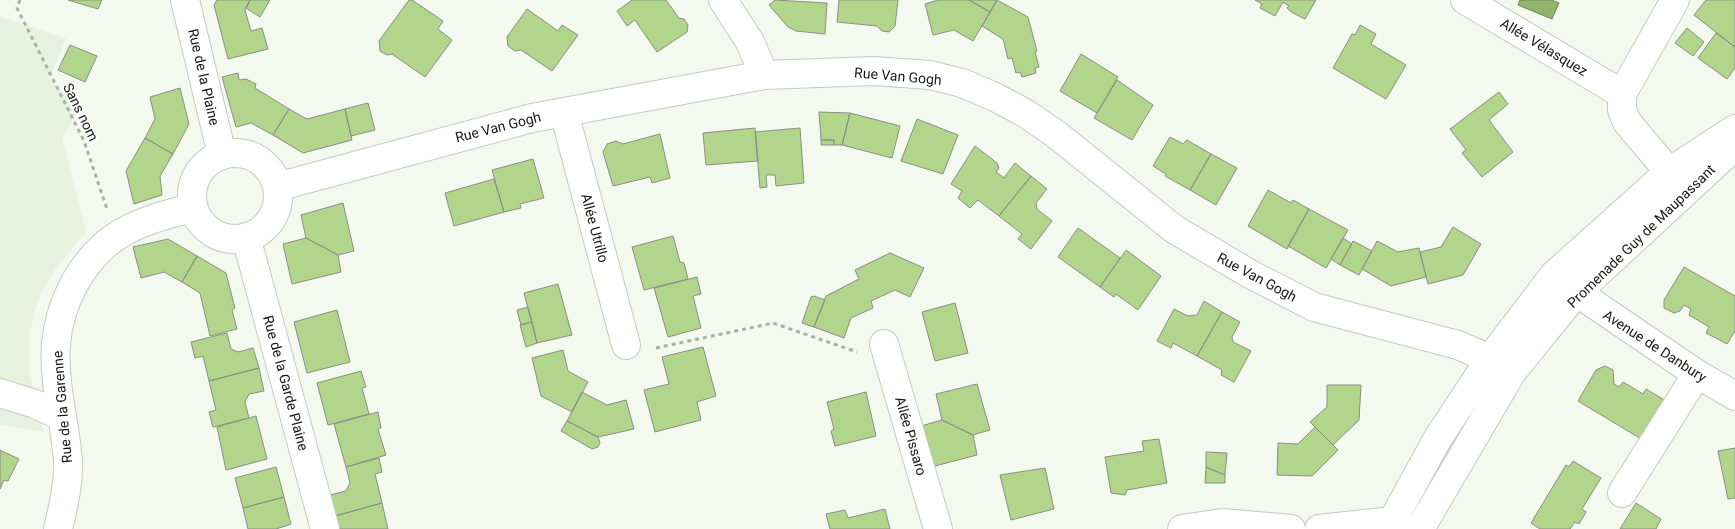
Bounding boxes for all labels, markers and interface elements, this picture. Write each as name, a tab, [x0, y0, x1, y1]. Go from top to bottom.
street label: Allée Vélasquez	[1498, 15, 1590, 79]
street label: Rue de la Plaine	[185, 27, 223, 127]
street label: Rue Van Gogh	[854, 64, 942, 88]
street label: Sans nom	[60, 80, 102, 144]
street label: Rue Van Gogh	[453, 109, 543, 145]
street label: Promenade Guy de Maupassant	[1564, 161, 1718, 311]
street label: Allée Utrillo	[578, 192, 612, 264]
street label: Rue Van Gogh	[1214, 249, 1300, 305]
street label: Avenue de Danbury	[1600, 307, 1710, 385]
street label: Rue de la Garde Plaine	[260, 314, 312, 452]
street label: Rue de la Garenne	[49, 350, 75, 464]
street label: Allée Pissaro	[892, 395, 930, 477]

